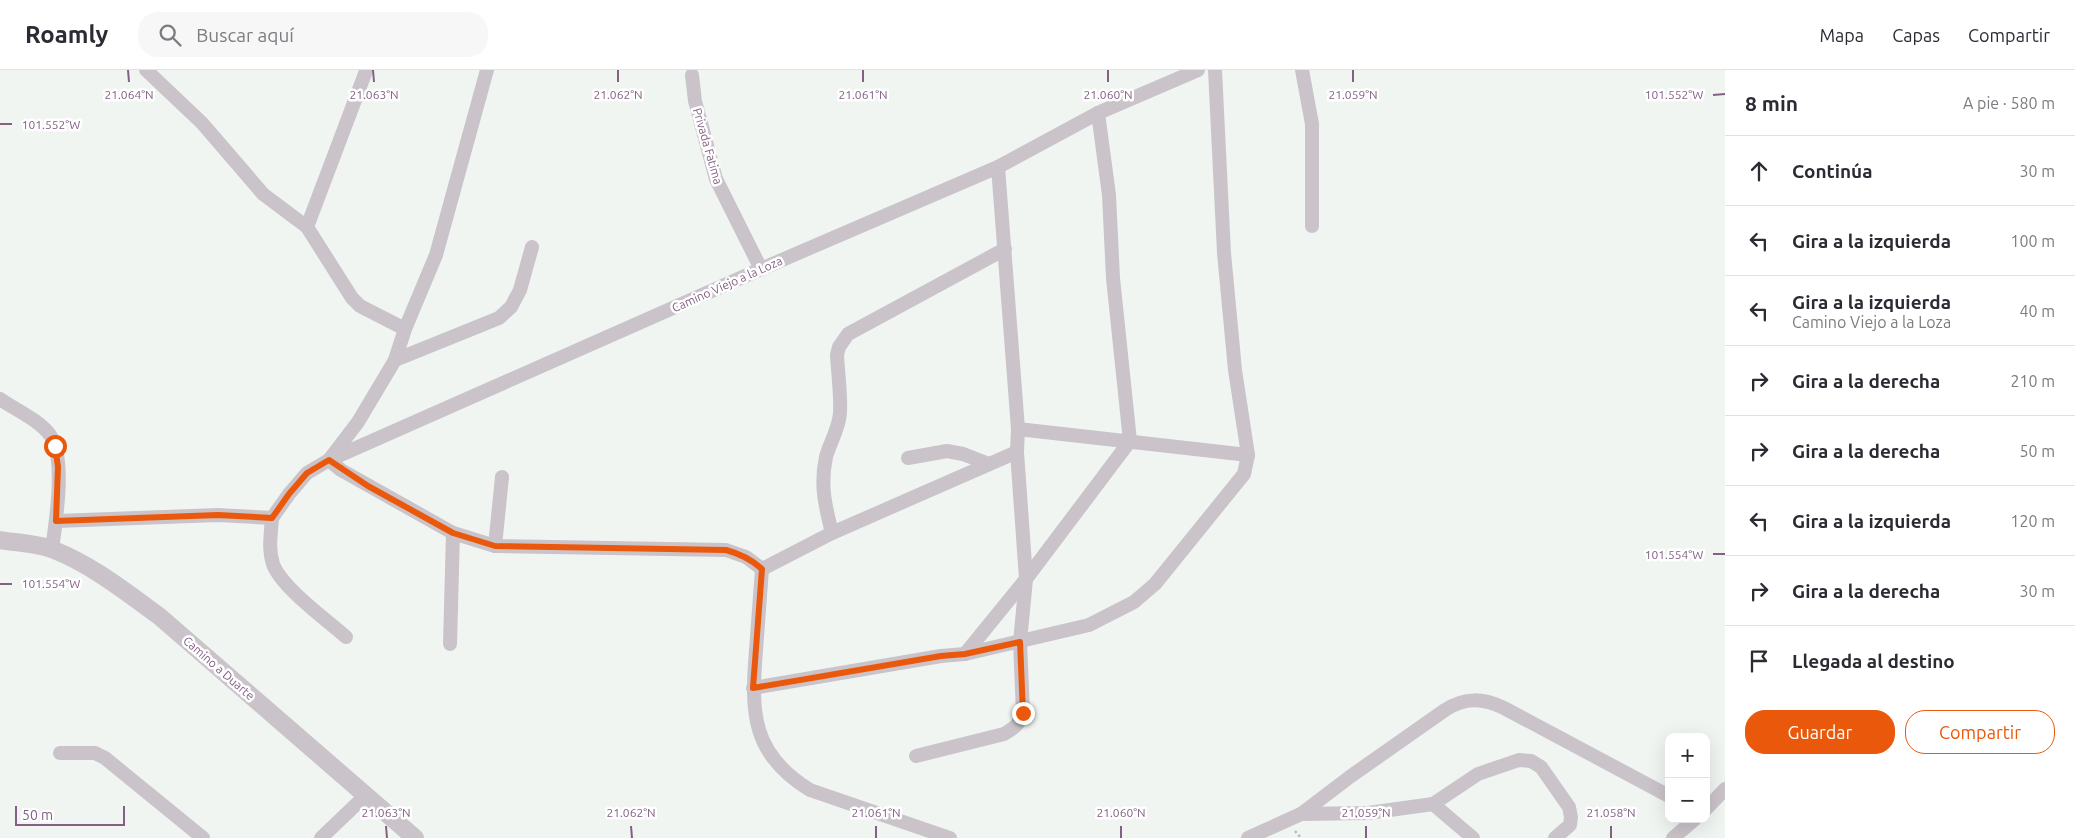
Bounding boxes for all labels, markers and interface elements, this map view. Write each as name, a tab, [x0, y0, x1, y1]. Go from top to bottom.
search box	[138, 12, 488, 57]
text: Roamly	[25, 21, 108, 48]
icon: search	[156, 21, 184, 49]
text: Buscar aquí	[196, 24, 294, 46]
text: Mapa	[1819, 25, 1864, 45]
text: Capas	[1892, 25, 1940, 45]
text: Compartir	[1968, 25, 2050, 45]
text: 21.064°N	[104, 88, 154, 101]
text: 21.063°N	[349, 88, 399, 101]
text: 21.062°N	[593, 88, 643, 101]
text: 21.061°N	[838, 88, 888, 101]
text: 21.060°N	[1083, 88, 1133, 101]
text: 21.059°N	[1328, 88, 1378, 101]
text: 101.552°W	[1645, 88, 1703, 101]
text: 8 min	[1745, 91, 1798, 115]
text: A pie · 580 m	[1963, 94, 2055, 112]
street label: Privada Fatima	[691, 106, 725, 186]
text: 101.552°W	[22, 118, 80, 131]
icon: ahead	[1745, 157, 1773, 185]
text: Continúa	[1792, 160, 1873, 182]
text: 30 m	[2019, 162, 2055, 180]
icon: left	[1745, 227, 1773, 255]
text: Gira a la izquierda	[1792, 230, 1951, 252]
text: 100 m	[2010, 232, 2055, 250]
street label: Camino Viejo a la Loza	[670, 254, 784, 314]
text: Gira a la izquierda	[1792, 291, 1951, 313]
icon: left	[1745, 297, 1773, 325]
text: 40 m	[2019, 302, 2055, 320]
text: Camino Viejo a la Loza	[1792, 313, 1951, 331]
icon: right	[1745, 367, 1773, 395]
text: Gira a la derecha	[1792, 370, 1940, 392]
text: 210 m	[2010, 372, 2055, 390]
route start	[44, 435, 67, 458]
icon: right	[1745, 437, 1773, 465]
text: Gira a la derecha	[1792, 440, 1940, 462]
text: 50 m	[2019, 442, 2055, 460]
icon: left	[1745, 507, 1773, 535]
text: Gira a la izquierda	[1792, 510, 1951, 532]
text: 120 m	[2010, 512, 2055, 530]
text: 101.554°W	[1645, 548, 1703, 561]
text: 101.554°W	[22, 577, 80, 590]
icon: right	[1745, 577, 1773, 605]
text: Gira a la derecha	[1792, 580, 1940, 602]
text: 30 m	[2019, 582, 2055, 600]
street label: Camino a Duarte	[181, 634, 257, 702]
icon: arrive	[1745, 647, 1773, 675]
text: Llegada al destino	[1792, 650, 1955, 672]
route end	[1012, 702, 1035, 725]
button: Guardar	[1745, 710, 1895, 754]
button: Compartir	[1905, 710, 2055, 754]
map controls	[1665, 733, 1710, 823]
button: +	[1665, 733, 1710, 778]
button: −	[1665, 778, 1710, 823]
scale bar	[15, 803, 125, 826]
text: 21.063°N	[361, 806, 411, 819]
text: 21.062°N	[606, 806, 656, 819]
text: 21.061°N	[851, 806, 901, 819]
text: 21.060°N	[1096, 806, 1146, 819]
text: 21.059°N	[1341, 806, 1391, 819]
text: 21.058°N	[1586, 806, 1636, 819]
text: 50 m	[22, 807, 53, 823]

